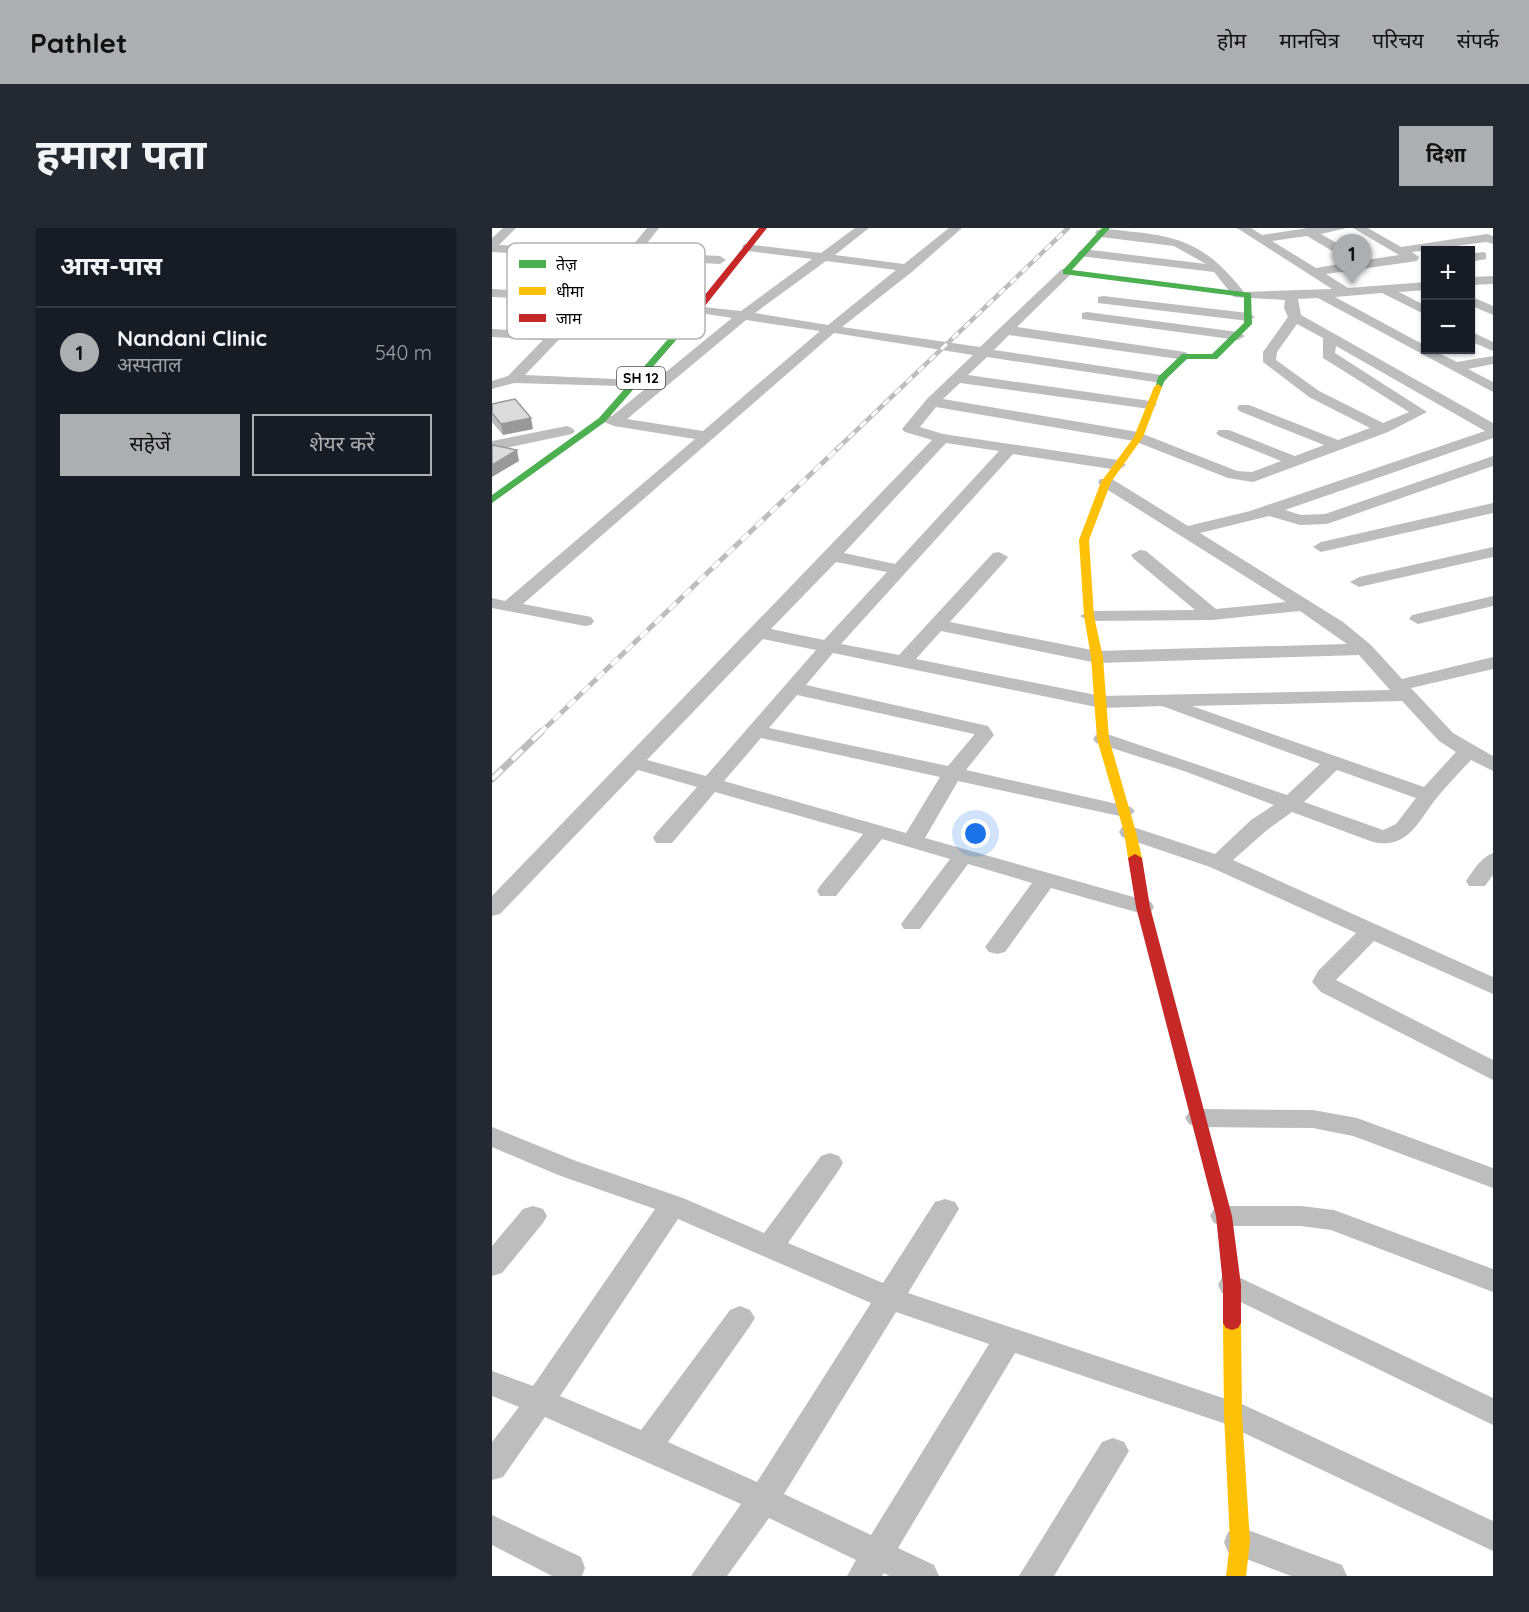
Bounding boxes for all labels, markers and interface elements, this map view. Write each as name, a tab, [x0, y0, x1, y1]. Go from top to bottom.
text: Pathlet	[30, 25, 127, 60]
text: होम	[1217, 27, 1246, 53]
text: मानचित्र	[1279, 27, 1339, 53]
text: परिचय	[1372, 27, 1424, 53]
text: संपर्क	[1457, 27, 1499, 53]
button: दिशा	[1399, 126, 1493, 186]
text: हमारा पता	[36, 127, 206, 180]
pin: 1	[1332, 235, 1372, 284]
legend	[507, 243, 705, 339]
map controls	[1421, 246, 1475, 354]
button: +	[1421, 246, 1475, 300]
text: आस-पास	[60, 249, 162, 282]
text: तेज़	[556, 254, 578, 274]
text: धीमा	[556, 281, 585, 301]
button: −	[1421, 300, 1475, 354]
text: जाम	[556, 308, 582, 328]
text: Nandani Clinic	[117, 324, 267, 352]
text: 1	[76, 340, 83, 365]
text: 540 m	[375, 340, 432, 365]
text: अस्पताल	[117, 352, 182, 377]
road number: SH 12	[617, 367, 665, 389]
button: सहेजें	[60, 414, 240, 476]
button: शेयर करें	[252, 414, 432, 476]
your location	[961, 819, 990, 848]

